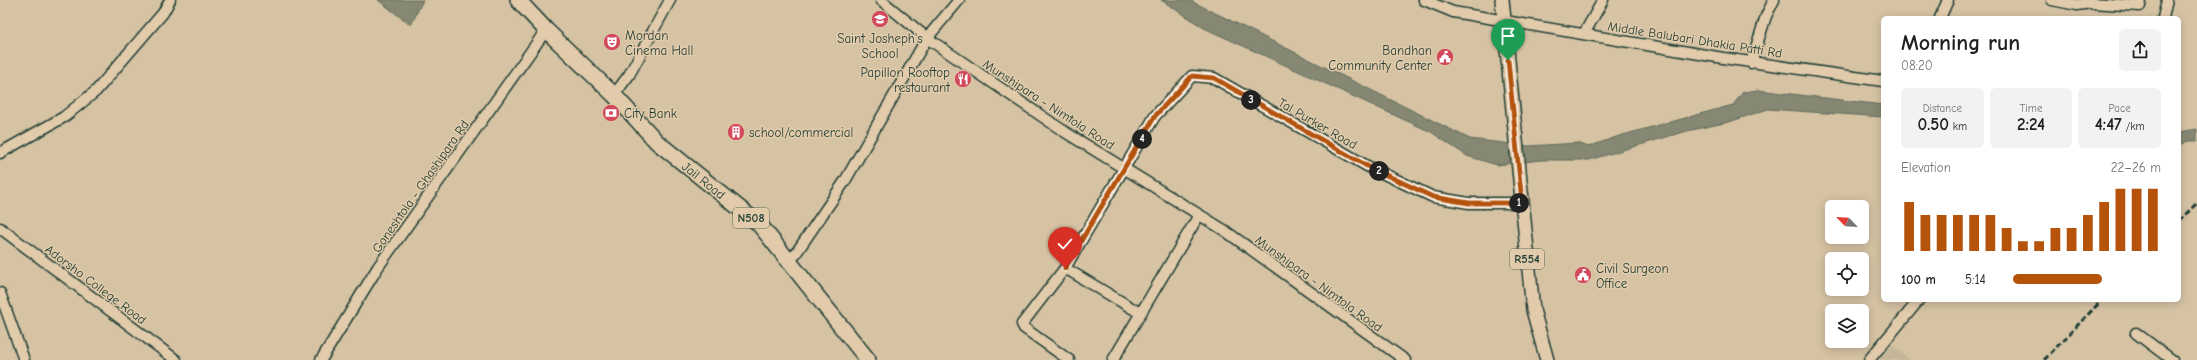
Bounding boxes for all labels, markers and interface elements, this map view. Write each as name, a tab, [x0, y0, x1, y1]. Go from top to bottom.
school or university icon: Saint Josheph's School	[870, 9, 890, 29]
street label: Middle Balubari Dhakia Patti Rd	[1607, 18, 1783, 61]
pin	[1491, 19, 1525, 60]
icon: arrive	[1497, 25, 1519, 47]
place label: Mordan Cinema Hall	[625, 28, 693, 58]
button: share	[2119, 29, 2161, 71]
text: Morning run	[1901, 30, 2020, 56]
place label: Saint Josheph's School	[837, 31, 923, 61]
theatre icon: Mordan Cinema Hall	[602, 32, 622, 52]
place label: Bandhan Community Center	[1328, 43, 1433, 73]
public building icon: Bandhan Community Center	[1435, 47, 1455, 67]
street label: Munshipara - Nimtola Road	[980, 56, 1117, 153]
text: 08:20	[1901, 58, 1933, 73]
place label: Papillon Rooftop restaurant	[861, 65, 951, 95]
restaurant icon: Papillon Rooftop restaurant	[953, 69, 973, 89]
pin: 3	[1241, 90, 1261, 110]
text: 3	[1248, 93, 1254, 106]
street label: Tal Purker Road	[1276, 95, 1360, 152]
text: Distance	[1923, 102, 1962, 115]
text: Time	[2020, 102, 2042, 115]
text: Pace	[2109, 102, 2131, 115]
bank icon: City Bank	[601, 103, 621, 123]
place label: City Bank	[624, 106, 678, 121]
text: 0.50	[1917, 115, 1949, 134]
text: 2:24	[2017, 115, 2045, 134]
text: 4:47	[2095, 115, 2122, 134]
street label: Goneshtola - Ghashipara Rd	[369, 117, 472, 255]
text: km	[1949, 120, 1967, 133]
text: /km	[2122, 120, 2145, 133]
building icon: school/commercial	[726, 122, 746, 142]
place label: school/commercial	[749, 125, 853, 140]
pin: 4	[1132, 129, 1152, 149]
text: 4	[1139, 132, 1145, 145]
street label: Jail Road	[679, 159, 728, 202]
text: Elevation	[1901, 160, 1951, 175]
text: 22–26 m	[2111, 160, 2161, 175]
pin: 2	[1369, 161, 1389, 181]
text: 2	[1376, 164, 1382, 177]
pin: 1	[1509, 193, 1529, 213]
text: 1	[1517, 196, 1521, 209]
north arrow	[1825, 200, 1869, 244]
map controls	[1825, 200, 1869, 348]
road number: N508	[733, 208, 769, 228]
pin	[1048, 227, 1082, 268]
street label: Munshipara - Nimtola Road	[1252, 232, 1385, 335]
icon: check	[1054, 233, 1076, 255]
street label: Adorsho College Road	[42, 241, 149, 327]
road number: R554	[1510, 249, 1544, 269]
button: locate	[1825, 252, 1869, 296]
place label: Civil Surgeon Office	[1596, 261, 1669, 291]
public building icon: Civil Surgeon Office	[1573, 265, 1593, 285]
text: 100 m	[1901, 272, 1936, 287]
text: 5:14	[1965, 272, 1986, 287]
button: layers	[1825, 304, 1869, 348]

